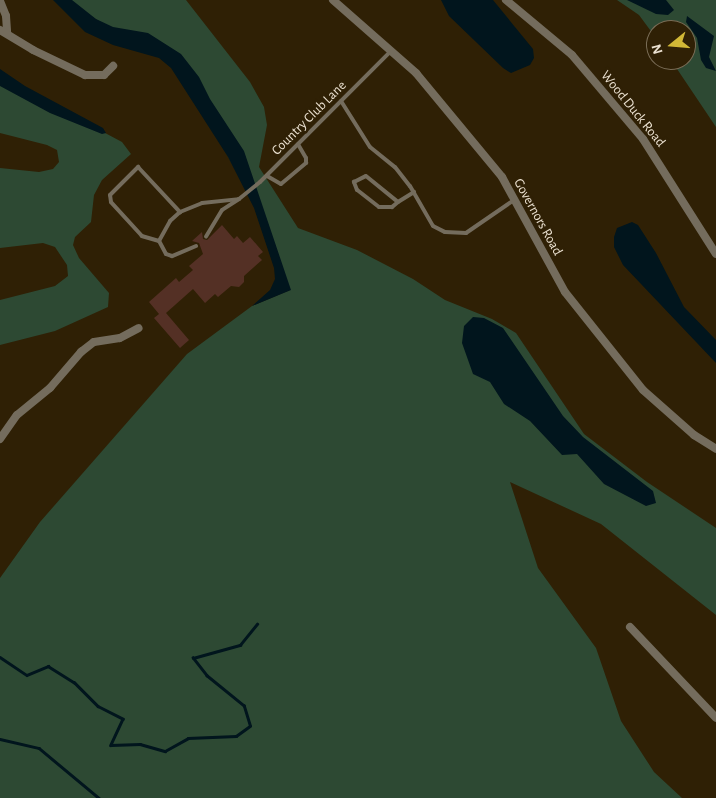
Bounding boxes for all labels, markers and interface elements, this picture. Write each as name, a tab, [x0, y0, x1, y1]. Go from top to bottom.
north arrow	[646, 20, 696, 70]
text: N	[649, 42, 666, 56]
street label: Wood Duck Road	[597, 67, 669, 151]
street label: Country Club Lane	[268, 77, 350, 159]
street label: Governors Road	[510, 176, 566, 258]

